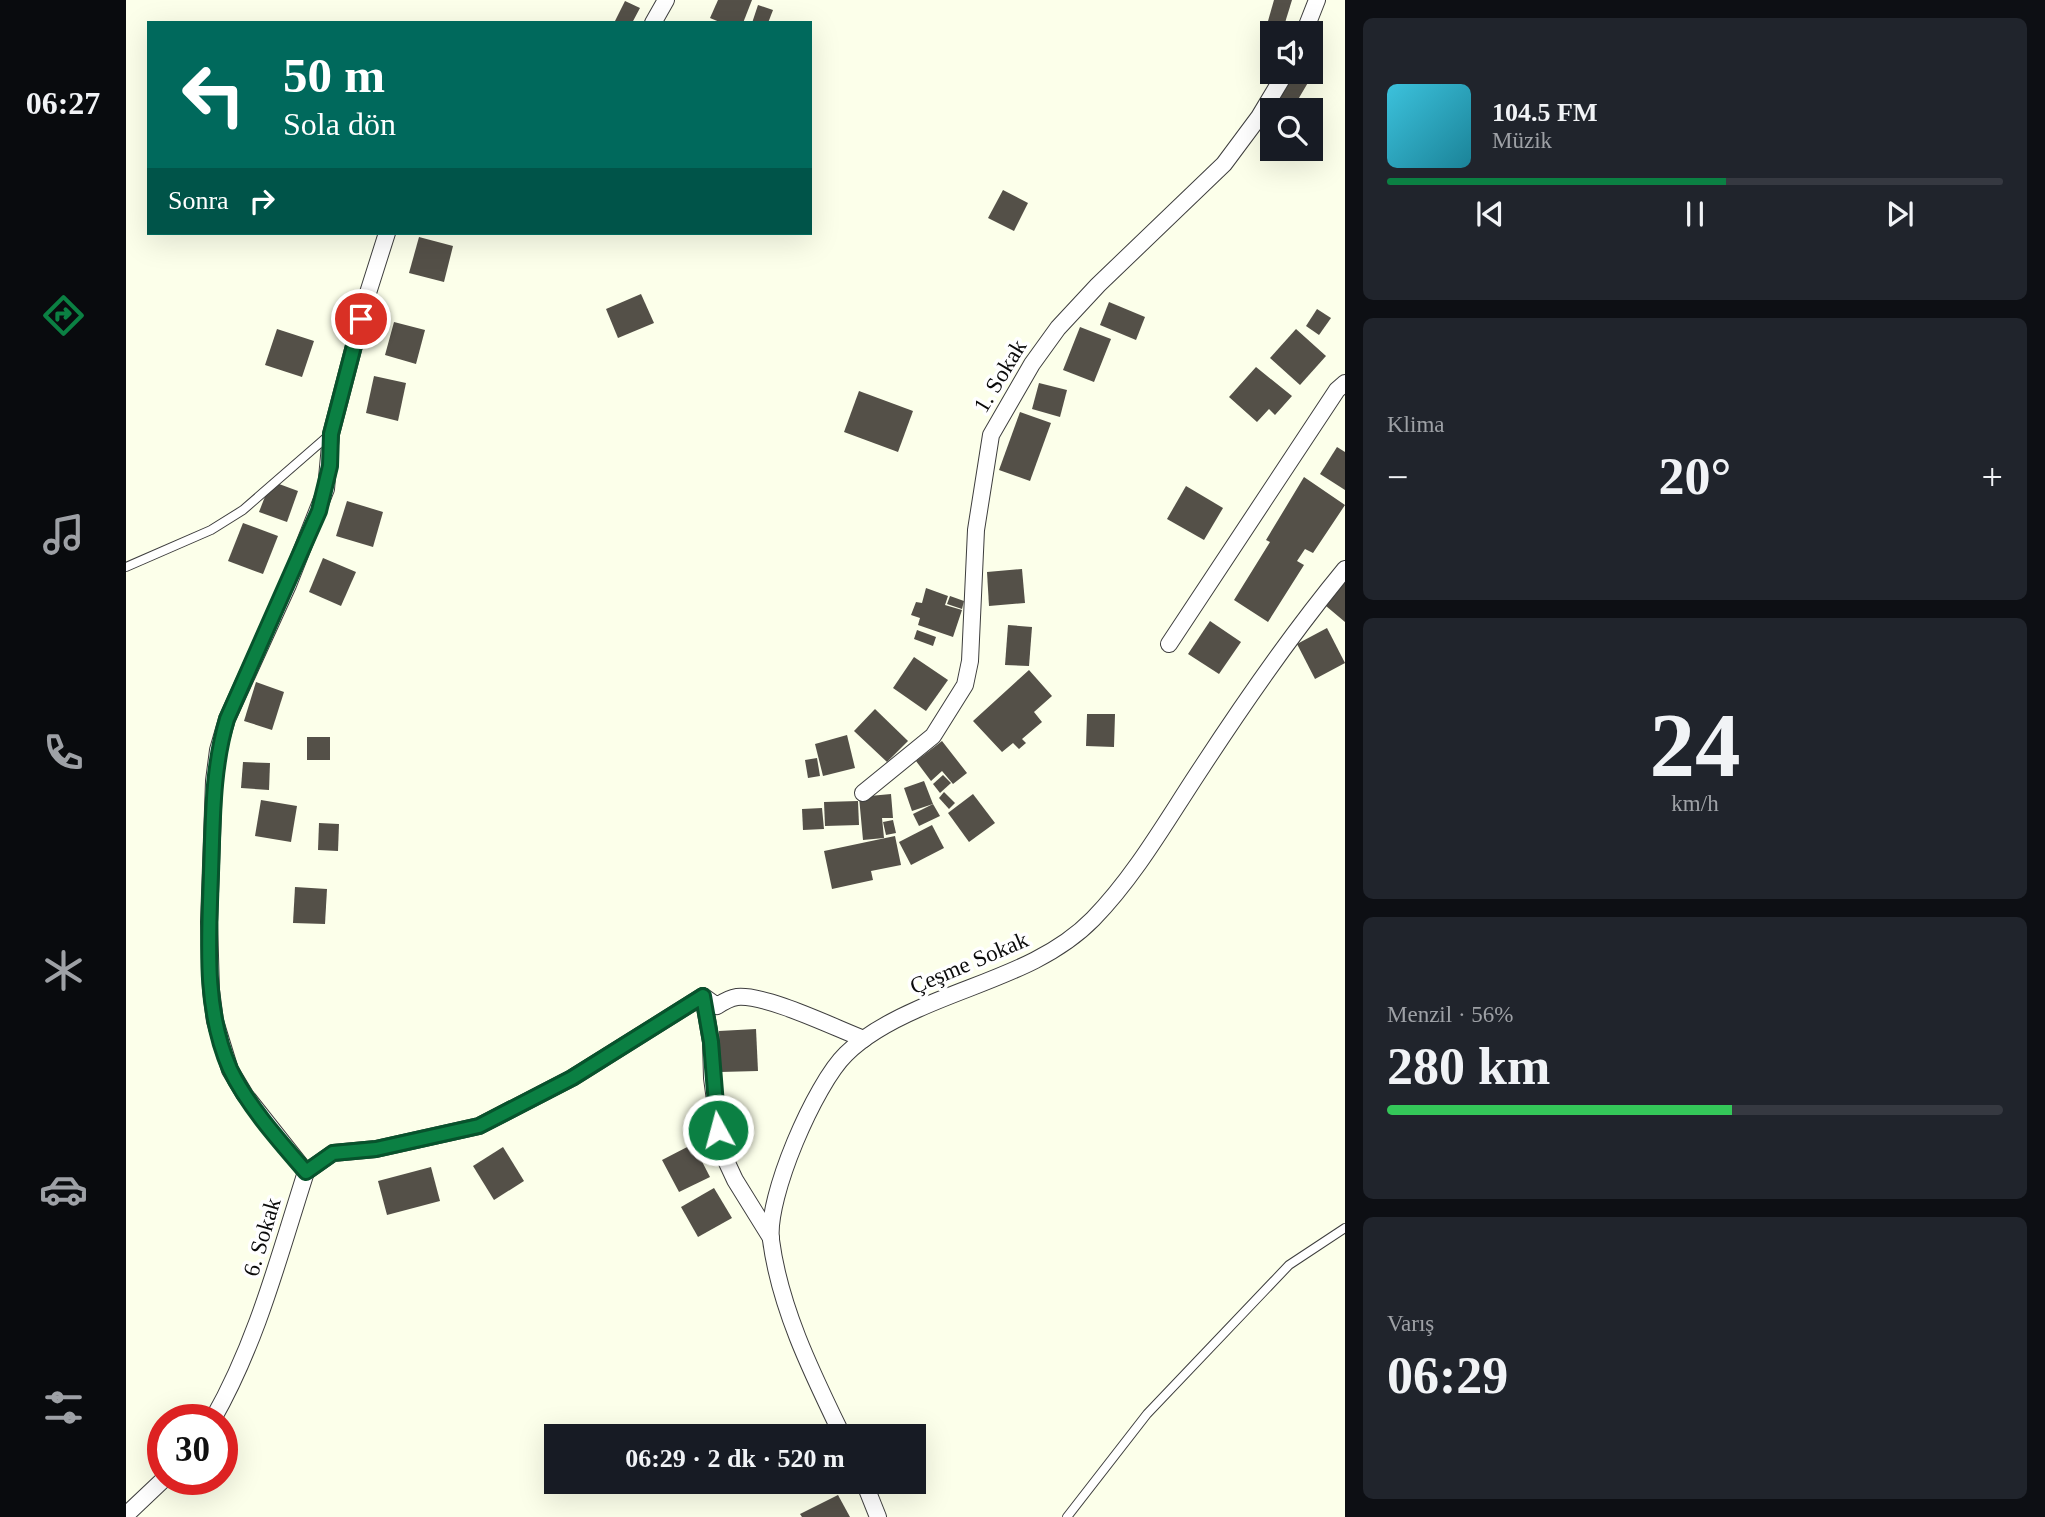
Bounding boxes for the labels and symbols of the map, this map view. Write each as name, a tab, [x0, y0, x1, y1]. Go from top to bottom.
pin	[331, 289, 391, 349]
street label: 1. Sokak	[969, 335, 1032, 417]
street label: Çeşme Sokak	[906, 927, 1032, 999]
position arrow	[681, 1093, 755, 1167]
street label: 6. Sokak	[238, 1194, 286, 1279]
speed limit sign: 30	[147, 1404, 238, 1495]

